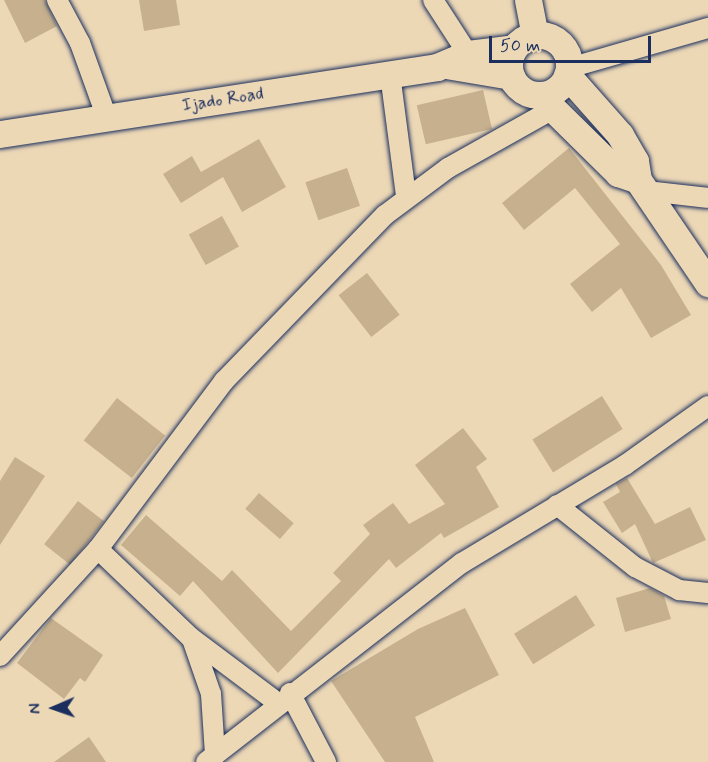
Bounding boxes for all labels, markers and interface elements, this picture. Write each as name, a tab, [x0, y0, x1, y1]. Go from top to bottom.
scale bar	[492, 24, 654, 62]
text: 50 m	[500, 34, 540, 58]
street label: Ijado Road	[181, 83, 265, 117]
north arrow	[24, 678, 84, 738]
text: N	[25, 703, 46, 714]

